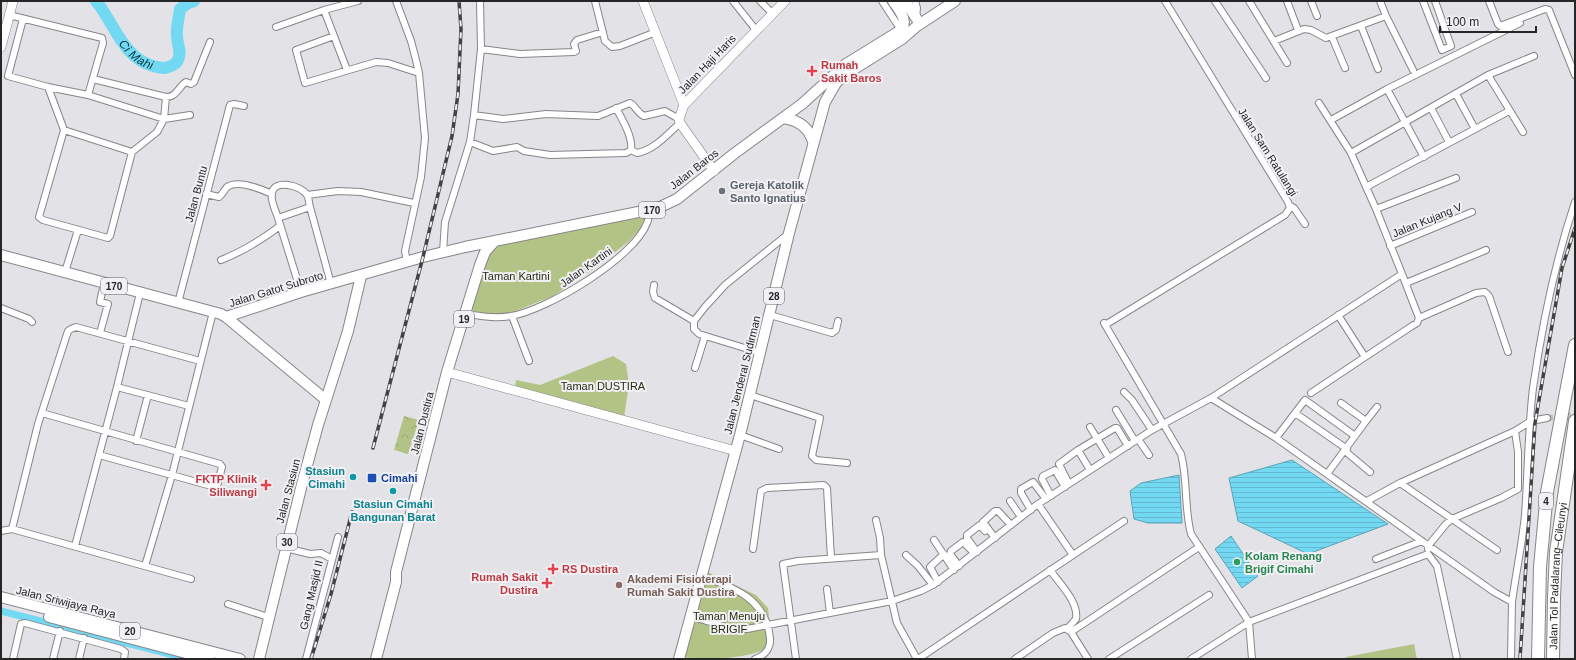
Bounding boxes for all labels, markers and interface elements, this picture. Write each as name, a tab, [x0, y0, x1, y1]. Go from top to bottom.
scale bar	[1440, 8, 1536, 34]
text: 100 m	[1446, 15, 1479, 29]
street label: Jalan Haji Haris	[676, 32, 738, 96]
water label: Ci Mahi	[116, 37, 155, 73]
place label: Rumah Sakit Baros	[821, 59, 882, 84]
marker: Rumah Sakit Baros	[806, 65, 818, 77]
street label: Jalan Sam Ratulangi	[1236, 106, 1300, 198]
street label: Jalan Baros	[667, 146, 721, 192]
street label: Jalan Buntu	[183, 164, 209, 224]
place label: Gereja Katolik Santo Ignatius	[730, 179, 806, 204]
marker: Gereja Katolik Santo Ignatius	[717, 186, 727, 196]
street label: Jalan Kujang V	[1390, 200, 1464, 239]
road number: 170	[639, 202, 665, 218]
street label: Jalan Kartini	[558, 245, 614, 289]
street label: Jalan Gatot Subroto	[227, 269, 325, 309]
park label: Taman Kartini	[482, 270, 550, 282]
road number: 170	[101, 278, 127, 294]
road number: 28	[764, 288, 784, 304]
road number: 19	[454, 311, 474, 327]
street label: Jalan Jenderal Sudirman	[721, 315, 763, 435]
park label: Taman DUSTIRA	[561, 380, 646, 392]
street label: Jalan Dustira	[408, 390, 436, 456]
street label: Jalan Stasiun	[274, 458, 302, 524]
place label: Stasiun Cimahi	[305, 465, 345, 490]
marker: Stasiun Cimahi	[348, 472, 358, 482]
marker: Cimahi	[366, 472, 378, 484]
place label: Cimahi	[381, 472, 418, 484]
place label: FKTP Klinik Siliwangi	[195, 473, 258, 498]
marker: FKTP Klinik Siliwangi	[260, 479, 272, 491]
marker: Stasiun Cimahi Bangunan Barat	[388, 486, 398, 496]
road number: 4	[1539, 493, 1553, 509]
place label: Stasiun Cimahi Bangunan Barat	[351, 498, 436, 523]
street label: Jalan Tol Padalarang–Cileunyi	[1547, 502, 1569, 650]
road number: 30	[277, 534, 297, 550]
place label: Kolam Renang Brigif Cimahi	[1245, 550, 1322, 575]
marker: Kolam Renang Brigif Cimahi	[1232, 557, 1242, 567]
street label: Gang Masjid II	[297, 559, 325, 631]
marker: RS Dustira	[547, 563, 559, 575]
place label: RS Dustira	[562, 563, 619, 575]
place label: Rumah Sakit Dustira	[471, 571, 539, 596]
place label: Akademi Fisioterapi Rumah Sakit Dustira	[627, 573, 735, 598]
marker: Rumah Sakit Dustira	[541, 577, 553, 589]
marker: Akademi Fisioterapi Rumah Sakit Dustira	[614, 580, 624, 590]
street label: Jalan Sriwijaya Raya	[15, 584, 118, 620]
park label: Taman Menuju BRIGIF	[693, 610, 765, 635]
road number: 20	[120, 623, 140, 639]

